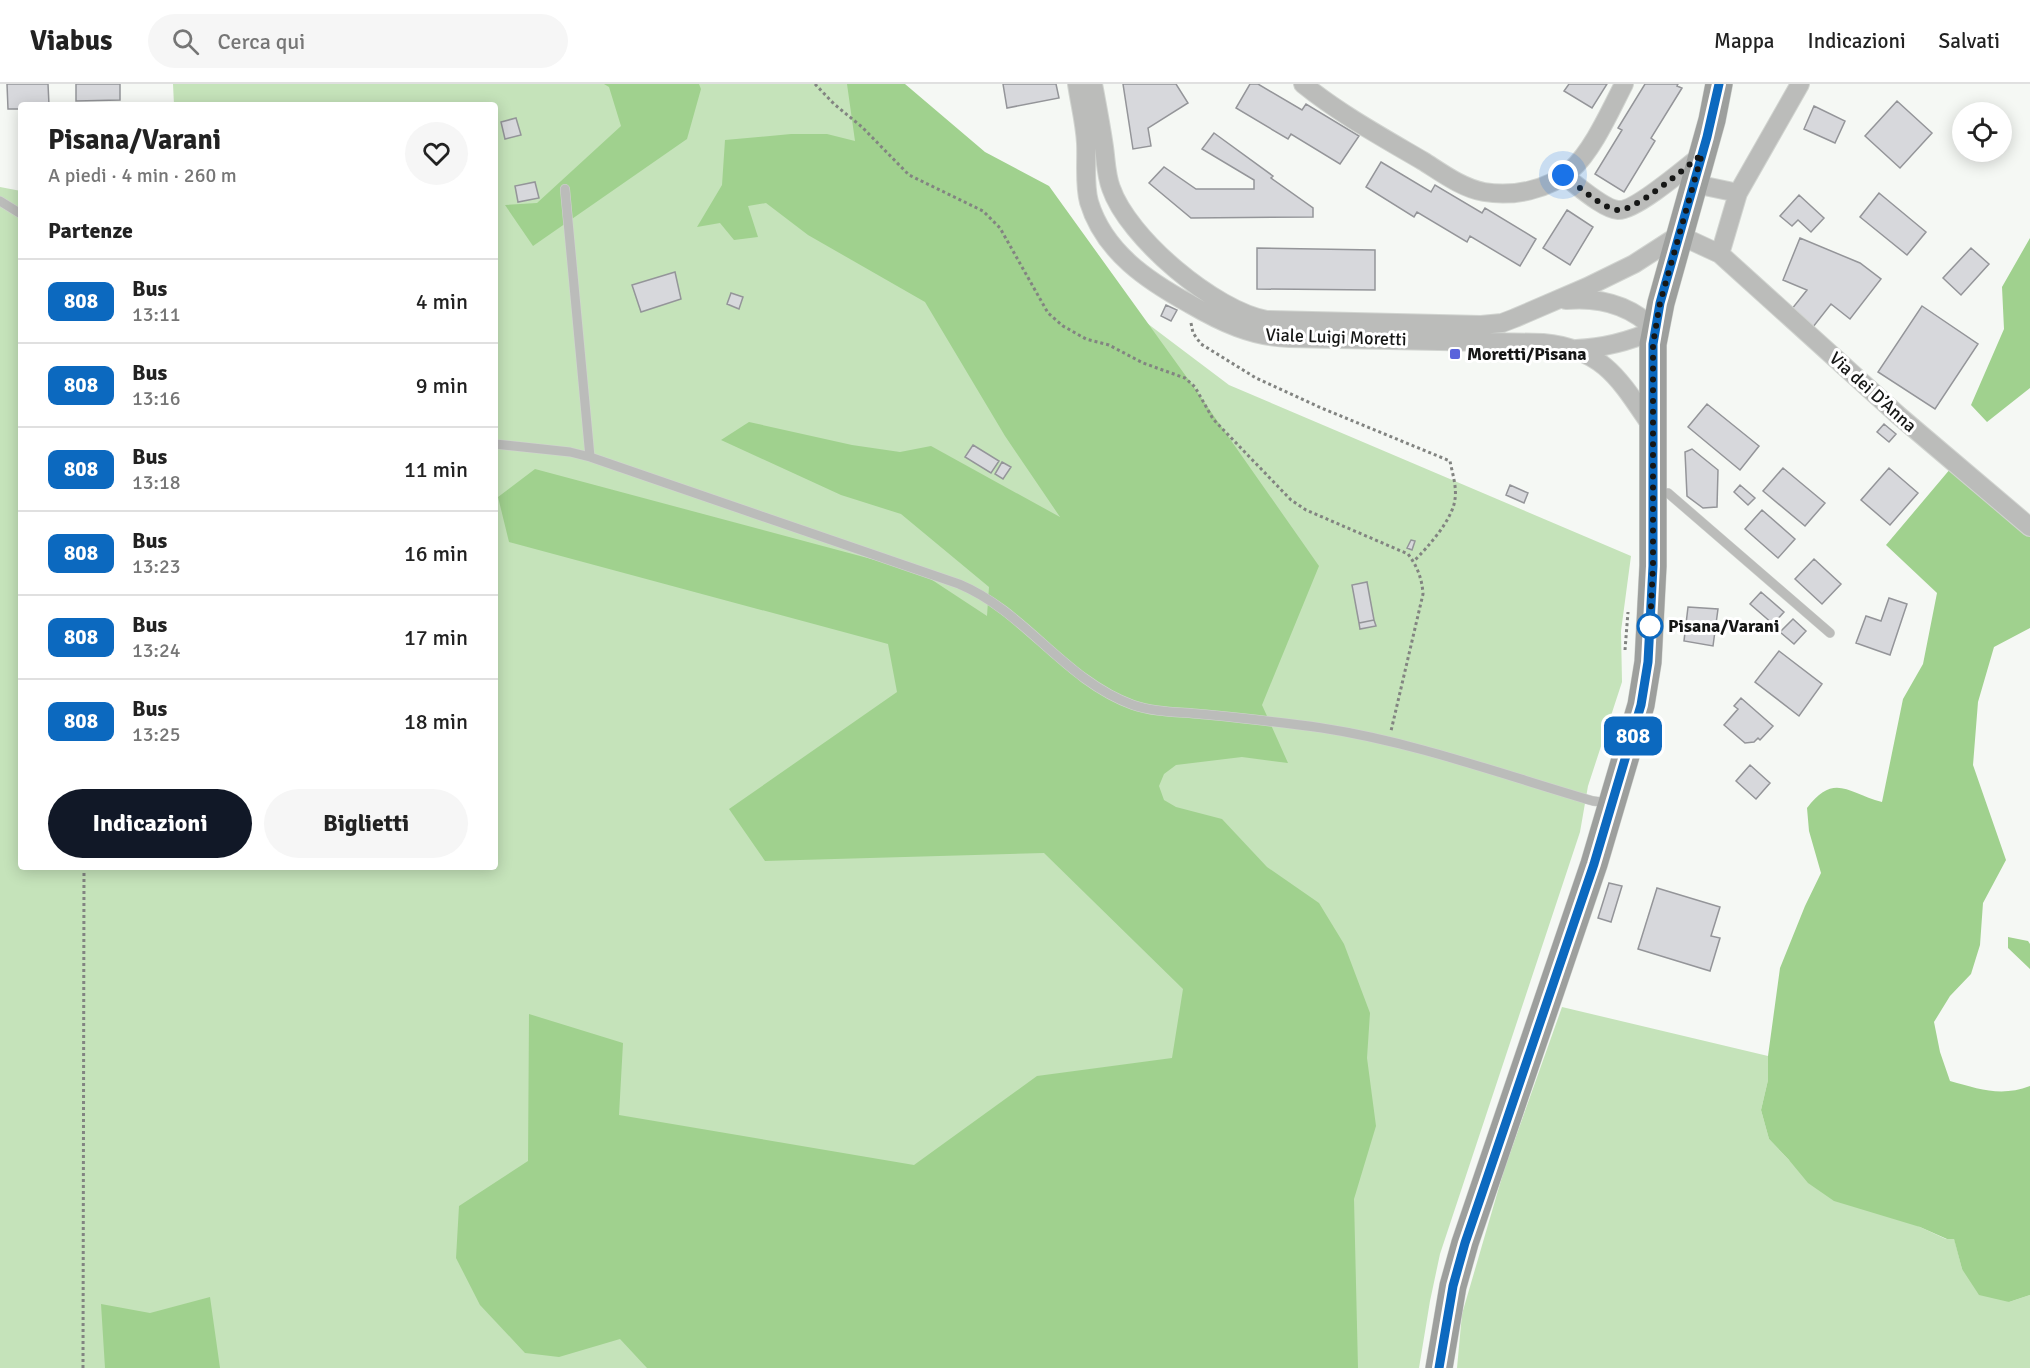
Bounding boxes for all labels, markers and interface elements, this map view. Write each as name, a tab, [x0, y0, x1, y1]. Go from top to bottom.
search box	[148, 14, 568, 68]
text: Viabus	[30, 24, 112, 58]
icon: search	[169, 25, 202, 58]
text: Cerca qui	[217, 28, 305, 55]
text: Mappa	[1714, 28, 1775, 54]
text: Indicazioni	[1808, 28, 1906, 54]
text: Salvati	[1939, 28, 2000, 54]
map controls	[1952, 102, 2012, 162]
button: locate	[1952, 102, 2012, 162]
button: heart	[405, 122, 468, 185]
text: Pisana/Varani	[48, 123, 221, 157]
your location	[1548, 160, 1578, 190]
text: A piedi · 4 min · 260 m	[48, 163, 237, 188]
text: Partenze	[48, 217, 133, 244]
text: Bus	[132, 275, 167, 302]
text: 808	[64, 288, 98, 314]
text: 4 min	[416, 288, 468, 315]
text: 13:11	[132, 302, 181, 327]
street label: Viale Luigi Moretti	[1265, 324, 1407, 350]
place label: Moretti/Pisana	[1467, 343, 1586, 365]
marker: Moretti/Pisana	[1448, 347, 1462, 361]
street label: Via dei D’Anna	[1825, 347, 1921, 437]
text: Bus	[132, 359, 167, 386]
text: 808	[64, 372, 98, 398]
text: 9 min	[416, 372, 468, 399]
text: 13:16	[132, 386, 181, 411]
text: Bus	[132, 443, 167, 470]
text: 808	[64, 456, 98, 482]
text: 11 min	[404, 456, 468, 483]
text: 13:18	[132, 470, 181, 495]
text: Bus	[132, 527, 167, 554]
text: 808	[64, 540, 98, 566]
text: 16 min	[404, 540, 468, 567]
text: 13:23	[132, 554, 181, 579]
text: Bus	[132, 611, 167, 638]
marker: Pisana/Varani	[1637, 613, 1663, 639]
place label: Pisana/Varani	[1668, 615, 1779, 637]
text: 808	[64, 624, 98, 650]
text: 17 min	[404, 624, 468, 651]
text: 13:24	[132, 638, 181, 663]
text: Bus	[132, 695, 167, 722]
text: 808	[64, 708, 98, 734]
text: 18 min	[404, 708, 468, 735]
line badge: 808	[1598, 716, 1668, 756]
text: 13:25	[132, 722, 181, 747]
text: 808	[1616, 723, 1650, 749]
button: Indicazioni	[48, 789, 252, 858]
button: Biglietti	[264, 789, 468, 858]

